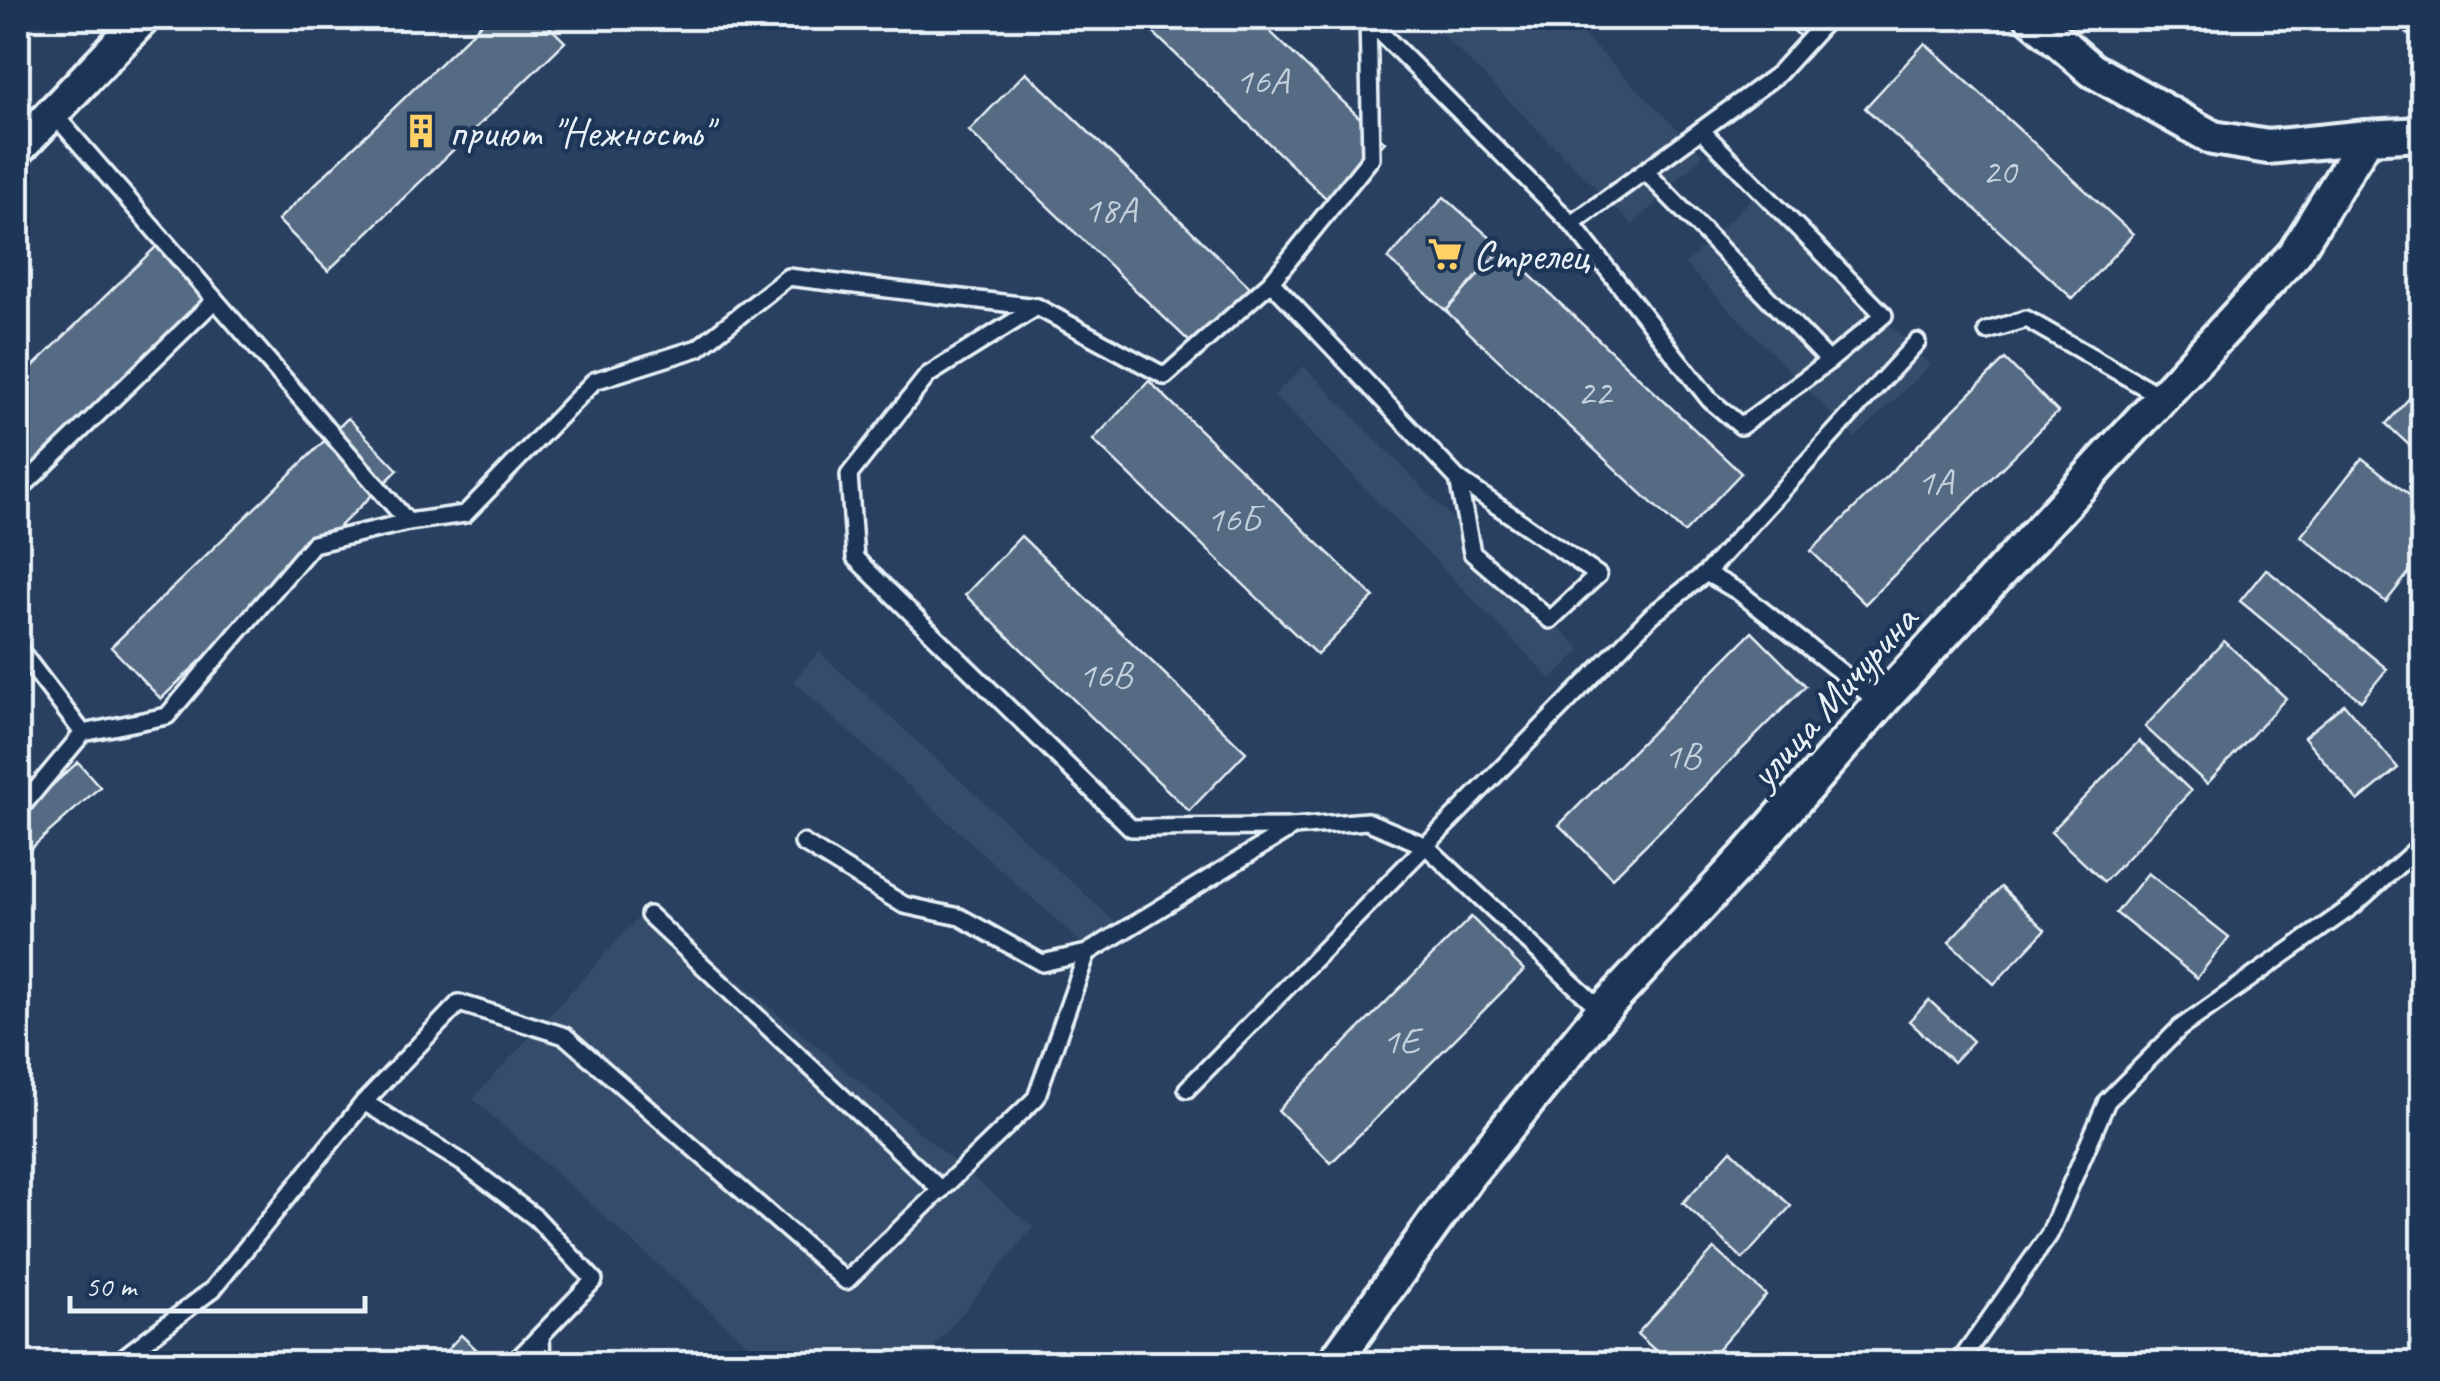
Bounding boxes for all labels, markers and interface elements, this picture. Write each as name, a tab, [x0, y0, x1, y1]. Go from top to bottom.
house number: 16А	[1235, 57, 1291, 104]
place label: приют "Нежность"	[449, 106, 719, 159]
building icon: приют "Нежность"	[402, 112, 440, 150]
house number: 20	[1982, 148, 2019, 195]
house number: 18А	[1083, 186, 1139, 233]
place label: Стрелец	[1473, 229, 1590, 282]
supermarket icon: Стрелец	[1426, 235, 1464, 273]
house number: 22	[1577, 369, 1614, 416]
house number: 1А	[1917, 458, 1955, 505]
house number: 16Б	[1206, 495, 1265, 542]
street label: улица Мичурина	[1735, 592, 1931, 802]
house number: 16В	[1078, 651, 1134, 698]
house number: 1В	[1664, 732, 1703, 779]
house number: 1Е	[1382, 1017, 1424, 1064]
scale bar	[70, 1251, 365, 1313]
text: 50 m	[85, 1267, 138, 1305]

